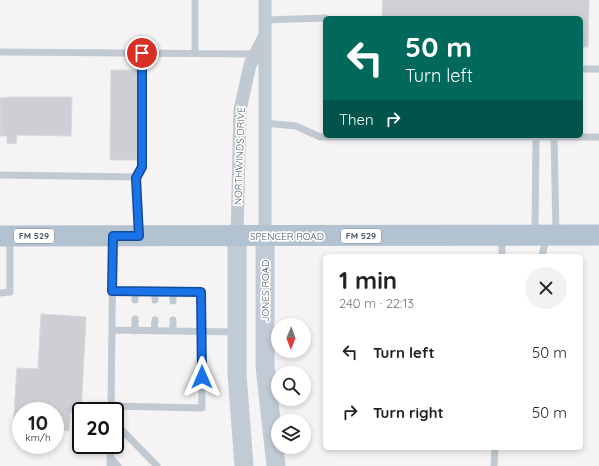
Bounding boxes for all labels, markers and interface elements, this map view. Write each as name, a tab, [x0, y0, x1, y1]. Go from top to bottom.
text: 50 m	[405, 29, 472, 64]
icon: left	[339, 32, 391, 84]
pin	[125, 36, 159, 70]
icon: arrive	[131, 42, 153, 64]
text: Turn left	[405, 64, 473, 87]
street label: NORTHWINDS DRIVE	[231, 106, 248, 205]
icon: right	[382, 108, 404, 130]
text: Then	[339, 110, 374, 129]
road number: FM 529	[14, 229, 54, 243]
road number: FM 529	[341, 229, 381, 243]
street label: SPENCER ROAD	[250, 230, 324, 243]
street label: JONES ROAD	[259, 260, 272, 322]
text: 1 min	[339, 265, 397, 295]
button: close	[525, 267, 567, 309]
text: 240 m · 22:13	[339, 295, 414, 311]
north arrow	[271, 318, 311, 358]
map controls	[271, 318, 311, 454]
icon: left	[339, 341, 361, 363]
text: Turn left	[373, 343, 435, 362]
text: 50 m	[532, 343, 567, 362]
position arrow	[181, 356, 223, 398]
button: search	[271, 366, 311, 406]
icon: right	[339, 401, 361, 423]
speed limit sign: 20	[72, 402, 124, 454]
text: Turn right	[373, 403, 444, 422]
text: 50 m	[532, 403, 567, 422]
text: 10	[28, 410, 48, 435]
button: layers	[271, 414, 311, 454]
text: km/h	[25, 431, 51, 444]

